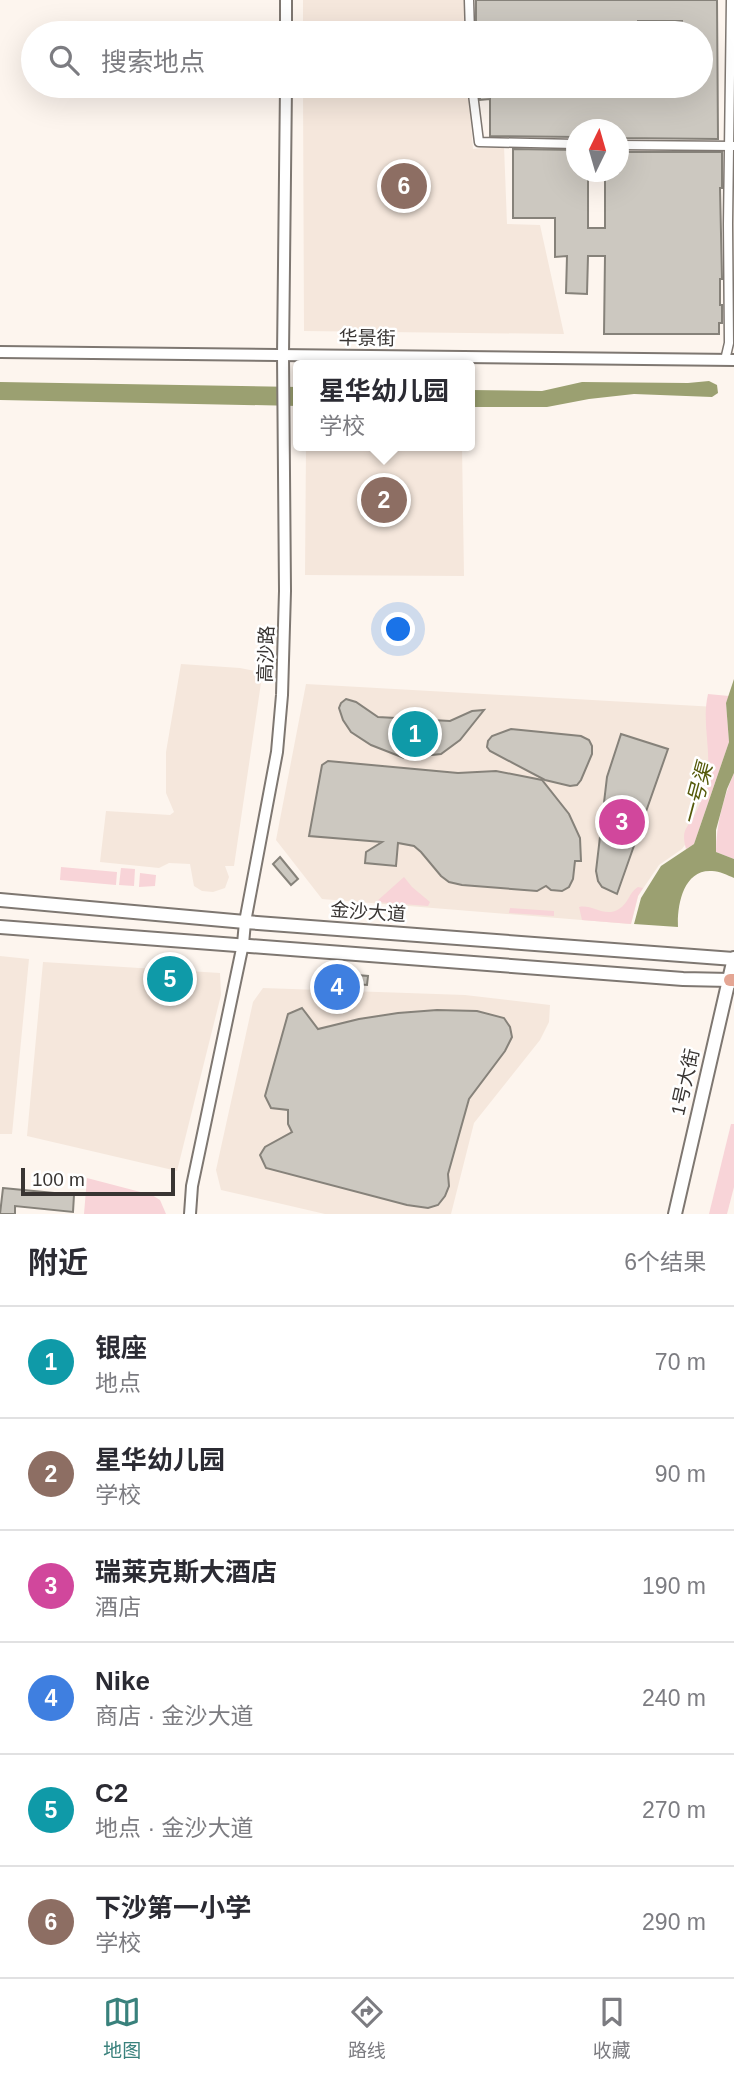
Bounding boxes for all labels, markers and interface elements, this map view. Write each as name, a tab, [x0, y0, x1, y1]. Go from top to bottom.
search box	[21, 21, 713, 98]
icon: search	[45, 41, 83, 79]
text: 搜索地点	[101, 47, 205, 77]
north arrow	[566, 119, 629, 182]
pin: 6	[381, 160, 427, 212]
street label: 华景街	[338, 327, 396, 349]
popup	[293, 360, 475, 451]
text: 星华幼儿园	[319, 376, 449, 406]
text: 学校	[319, 413, 365, 439]
pin: 2	[361, 474, 407, 526]
your location	[381, 612, 415, 646]
street label: 高沙路	[255, 625, 277, 683]
pin: 1	[392, 708, 438, 760]
water label: 一号渠	[678, 758, 717, 827]
pin: 3	[599, 796, 645, 848]
street label: 金沙大道	[329, 899, 407, 925]
pin: 5	[147, 953, 193, 1005]
pin: 4	[314, 961, 360, 1013]
street label: 1号大街	[667, 1047, 703, 1117]
scale bar	[21, 1165, 175, 1197]
text: 100 m	[32, 1169, 85, 1190]
text: 附近	[28, 1246, 88, 1279]
text: 6个结果	[624, 1249, 706, 1275]
text: 银座	[95, 1333, 147, 1363]
text: 1	[45, 1349, 57, 1375]
text: 70 m	[655, 1349, 706, 1375]
text: 地点	[95, 1370, 141, 1396]
text: 星华幼儿园	[95, 1445, 225, 1475]
text: 2	[45, 1461, 57, 1487]
text: 90 m	[655, 1461, 706, 1487]
text: 学校	[95, 1482, 141, 1508]
text: 瑞莱克斯大酒店	[95, 1557, 277, 1587]
text: 3	[45, 1573, 57, 1599]
text: 190 m	[642, 1573, 706, 1599]
text: 酒店	[95, 1594, 141, 1620]
text: Nike	[95, 1666, 150, 1696]
text: 4	[45, 1685, 57, 1711]
text: 240 m	[642, 1685, 706, 1711]
text: 商店 · 金沙大道	[95, 1703, 253, 1729]
text: C2	[95, 1778, 128, 1808]
text: 5	[45, 1797, 57, 1823]
text: 270 m	[642, 1797, 706, 1823]
text: 地点 · 金沙大道	[95, 1815, 253, 1841]
text: 下沙第一小学	[95, 1893, 251, 1923]
text: 6	[45, 1909, 57, 1935]
text: 290 m	[642, 1909, 706, 1935]
text: 学校	[95, 1930, 141, 1956]
tab: 地图	[103, 1993, 141, 2062]
tab: 路线	[348, 1993, 386, 2062]
tab: 收藏	[593, 1993, 631, 2062]

